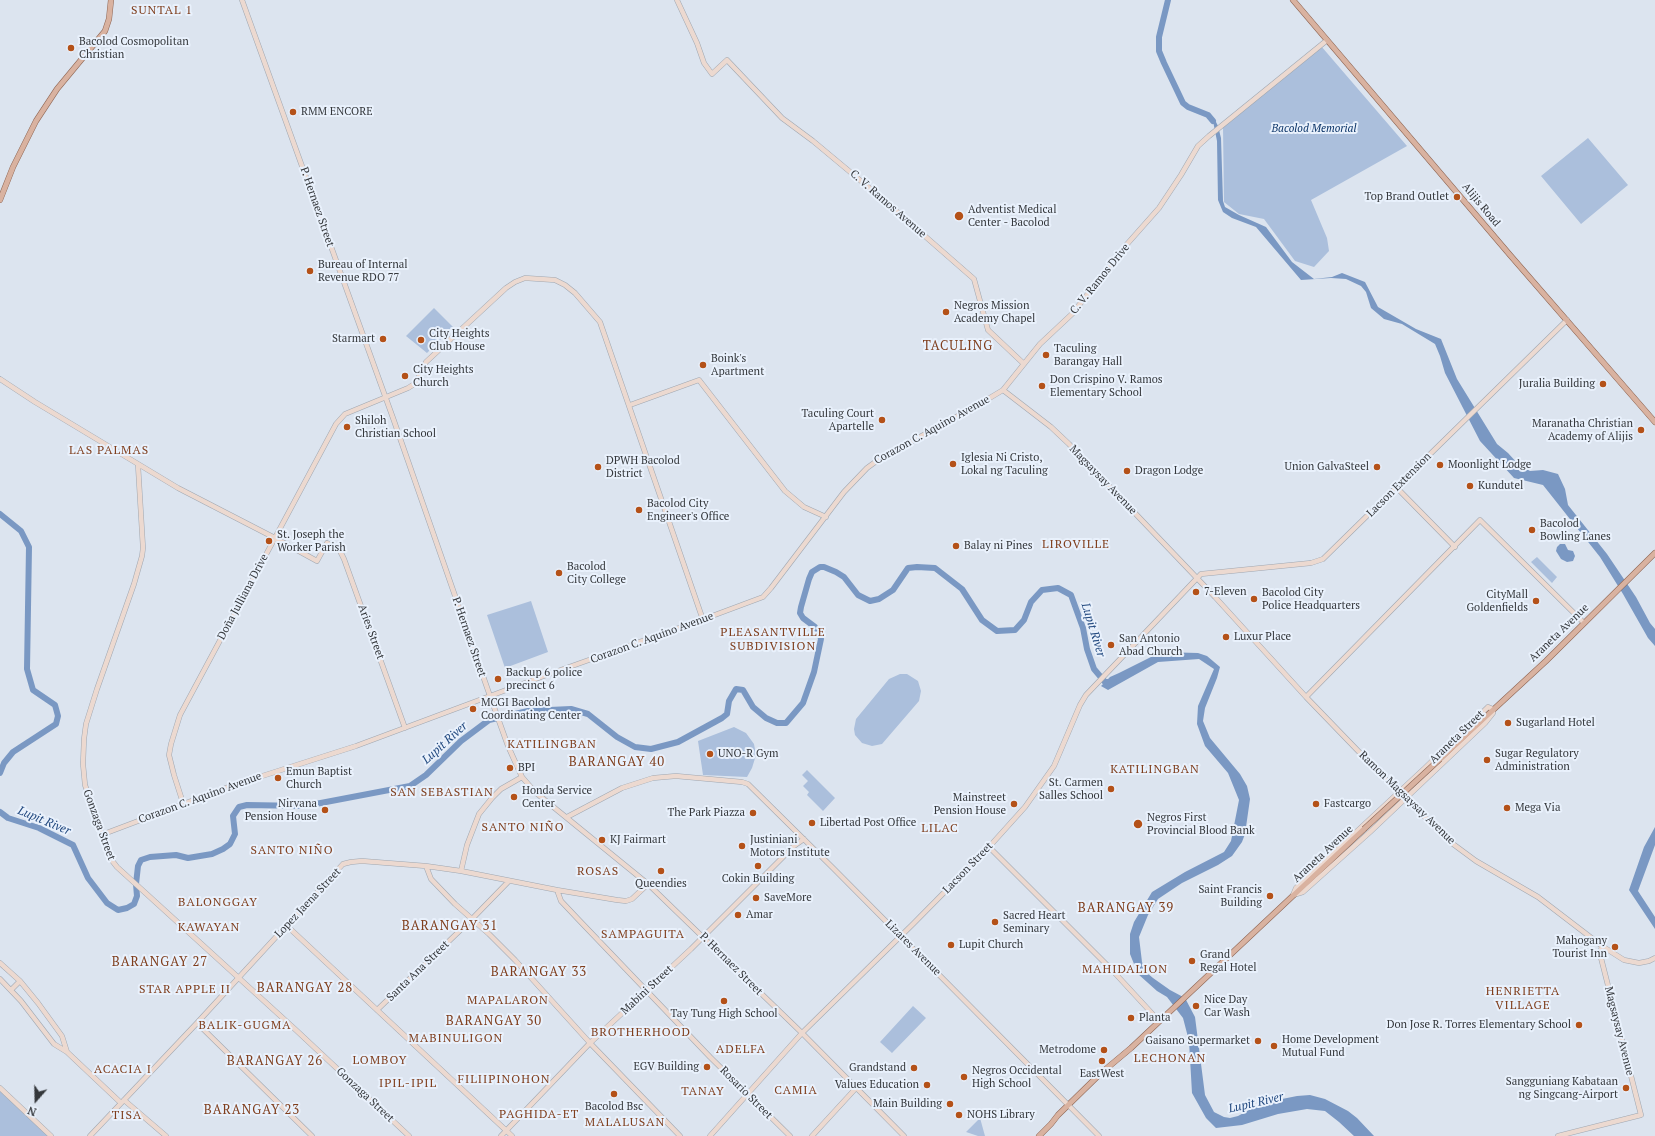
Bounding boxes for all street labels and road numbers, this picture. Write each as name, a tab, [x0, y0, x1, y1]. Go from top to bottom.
street label: P. Hernaez Street	[297, 165, 337, 249]
street label: C. V. Ramos Avenue	[847, 167, 929, 241]
street label: Alijis Road	[1459, 181, 1503, 229]
street label: C. V. Ramos Drive	[1067, 241, 1133, 317]
street label: Corazon C. Aquino Avenue	[872, 393, 992, 467]
street label: Magsaysay Avenue	[1067, 443, 1139, 517]
street label: Lacson Extension	[1364, 450, 1434, 520]
street label: Doña Julliana Drive	[215, 552, 271, 642]
street label: P. Hernaez Street	[449, 595, 489, 679]
street label: Araneta Avenue	[1526, 601, 1592, 665]
street label: Aries Street	[355, 603, 387, 661]
street label: Corazon C. Aquino Avenue	[589, 610, 715, 666]
street label: Araneta Street	[1427, 708, 1487, 766]
street label: Ramon Magsaysay Avenue	[1356, 749, 1458, 847]
street label: Corazon C. Aquino Avenue	[137, 770, 263, 826]
street label: Gonzaga Street	[80, 788, 118, 862]
street label: Araneta Avenue	[1290, 823, 1356, 885]
street label: Lacson Street	[940, 840, 996, 896]
street label: Lopez Jaena Street	[272, 865, 344, 941]
street label: Lizares Avenue	[882, 917, 944, 979]
street label: P. Hernaez Street	[697, 930, 765, 998]
street label: Santa Ana Street	[384, 938, 452, 1004]
street label: Mabini Street	[618, 963, 676, 1017]
street label: Magsaysay Avenue	[1602, 985, 1636, 1077]
street label: Rosario Street	[717, 1064, 775, 1122]
street label: Gonzaga Street	[333, 1065, 397, 1125]

